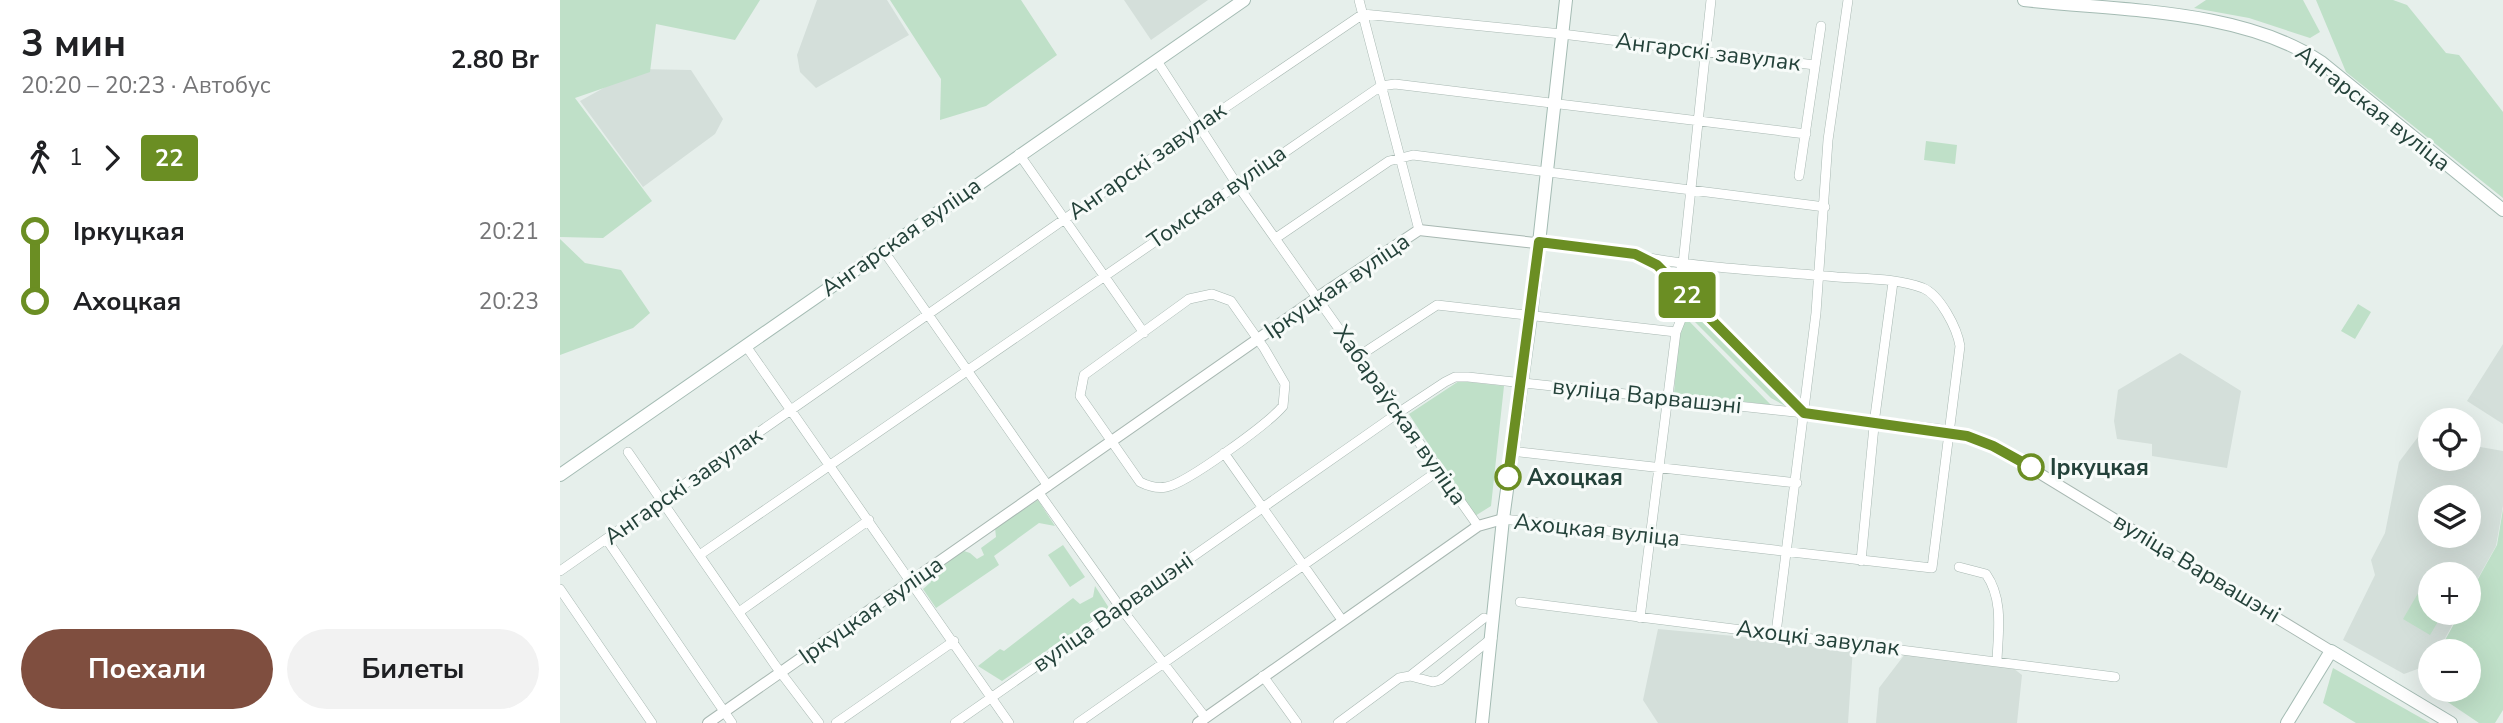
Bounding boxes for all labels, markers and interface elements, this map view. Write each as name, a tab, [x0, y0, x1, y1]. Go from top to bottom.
text: 3 мин	[21, 18, 126, 69]
street label: Ангарскі завулак	[1614, 25, 1803, 79]
street label: Ангарская вуліца	[2289, 38, 2457, 178]
text: 2.80 Br	[451, 42, 539, 77]
text: 20:20 – 20:23 · Автобус	[21, 70, 271, 101]
street label: Ангарскі завулак	[1062, 94, 1233, 227]
street label: Томская вуліца	[1141, 138, 1293, 256]
icon: walk	[21, 139, 59, 177]
icon: forward	[93, 139, 131, 177]
text: 1	[69, 142, 83, 173]
text: 22	[155, 142, 184, 174]
street label: Ангарская вуліца	[815, 170, 987, 304]
text: Іркуцкая	[73, 214, 185, 249]
text: 20:21	[479, 216, 539, 247]
street label: Іркуцкая вуліца	[1258, 226, 1416, 346]
line badge: 22	[1656, 272, 1718, 318]
text: 22	[1673, 279, 1701, 311]
text: Ахоцкая	[73, 284, 181, 319]
text: 20:23	[479, 286, 539, 317]
street label: Хабараўская вуліца	[1326, 319, 1474, 511]
street label: вуліца Варвашэні	[1551, 371, 1743, 421]
map controls	[2418, 408, 2481, 702]
button: locate	[2418, 408, 2481, 471]
street label: Ангарскі завулак	[598, 419, 769, 552]
place label: Іркуцкая	[2050, 452, 2149, 483]
marker: Іркуцкая	[2018, 454, 2044, 480]
place label: Ахоцкая	[1527, 462, 1623, 493]
marker: Ахоцкая	[1495, 464, 1521, 490]
button: layers	[2418, 485, 2481, 548]
street label: Ахоцкая вуліца	[1512, 506, 1682, 554]
street label: вуліца Варвашэні	[2108, 506, 2286, 630]
street label: вуліца Варвашэні	[1026, 545, 1200, 679]
street label: Іркуцкая вуліца	[793, 549, 949, 671]
button: +	[2418, 562, 2481, 625]
street label: Ахоцкі завулак	[1735, 613, 1902, 664]
button: Поехали	[21, 629, 273, 709]
button: Билеты	[287, 629, 539, 709]
button: −	[2418, 639, 2481, 702]

